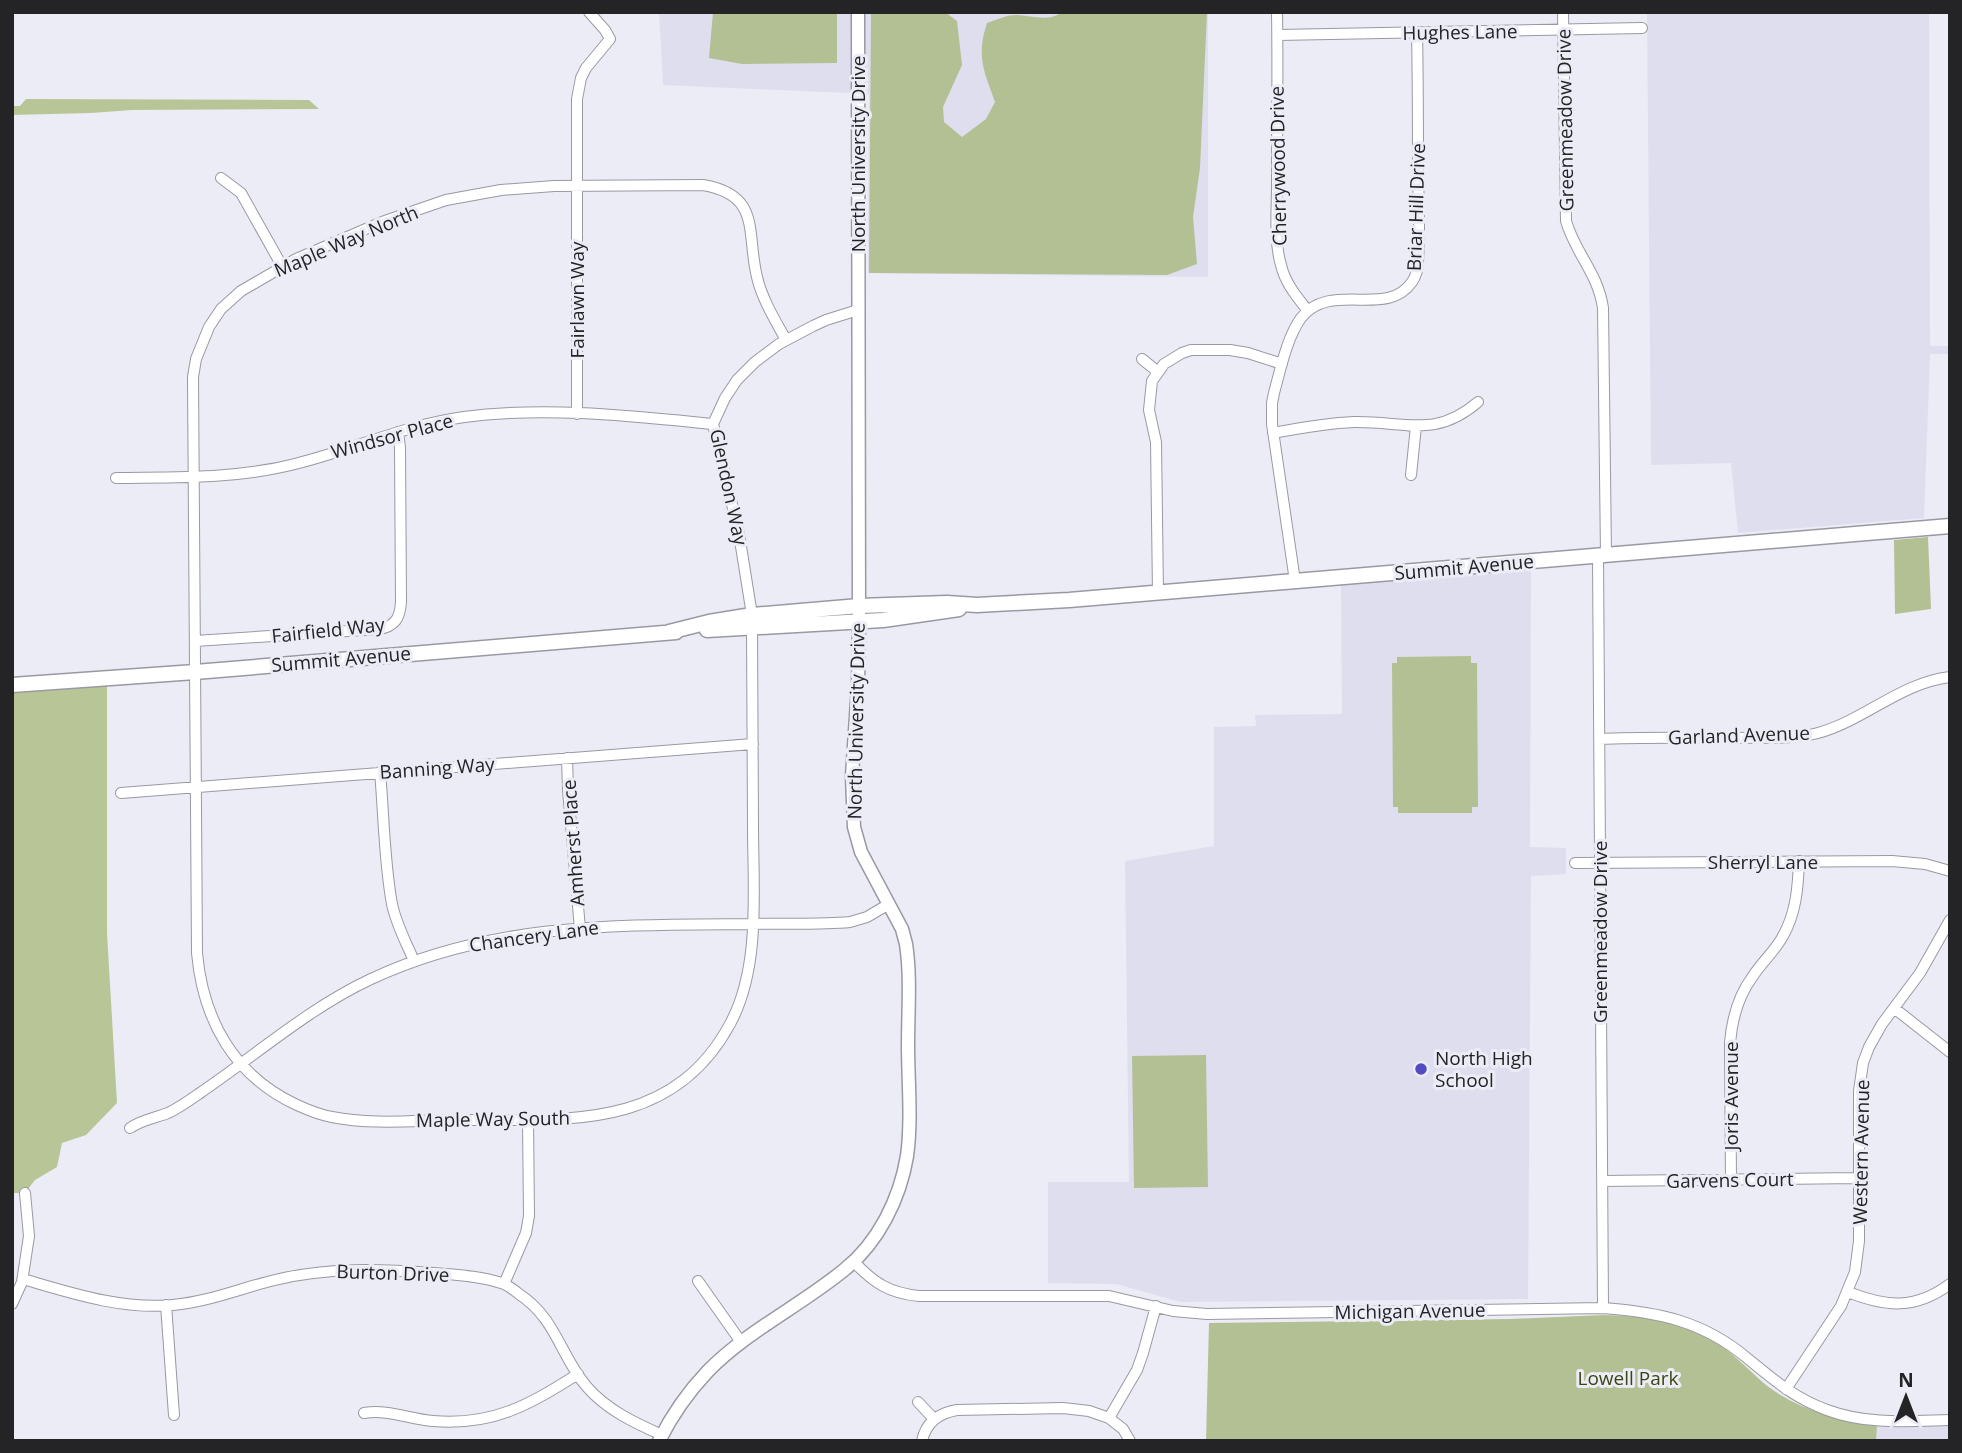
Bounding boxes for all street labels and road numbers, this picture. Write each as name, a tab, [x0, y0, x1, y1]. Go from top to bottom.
street label: Hughes Lane	[1402, 18, 1518, 46]
street label: Greenmeadow Drive	[1550, 28, 1580, 212]
street label: North University Drive	[845, 56, 871, 252]
street label: Cherrywood Drive	[1264, 86, 1292, 246]
street label: Briar Hill Drive	[1401, 143, 1431, 271]
street label: Maple Way North	[270, 199, 422, 283]
street label: Fairlawn Way	[564, 241, 590, 359]
street label: Windsor Place	[328, 407, 456, 465]
street label: Glendon Way	[704, 426, 754, 548]
street label: Summit Avenue	[1393, 548, 1535, 586]
street label: Fairfield Way	[270, 611, 386, 649]
street label: North University Drive	[841, 622, 871, 820]
street label: Summit Avenue	[270, 640, 412, 678]
street label: Garland Avenue	[1668, 720, 1810, 750]
street label: Banning Way	[378, 751, 496, 785]
street label: Amherst Place	[556, 779, 590, 907]
street label: Greenmeadow Drive	[1587, 841, 1613, 1023]
street label: Sherryl Lane	[1708, 849, 1818, 875]
street label: Chancery Lane	[468, 914, 600, 958]
street label: Joris Avenue	[1718, 1041, 1744, 1153]
street label: Western Avenue	[1847, 1079, 1875, 1225]
street label: Maple Way South	[416, 1105, 570, 1133]
street label: Garvens Court	[1666, 1166, 1794, 1194]
street label: Burton Drive	[336, 1258, 450, 1288]
street label: Michigan Avenue	[1334, 1297, 1486, 1325]

